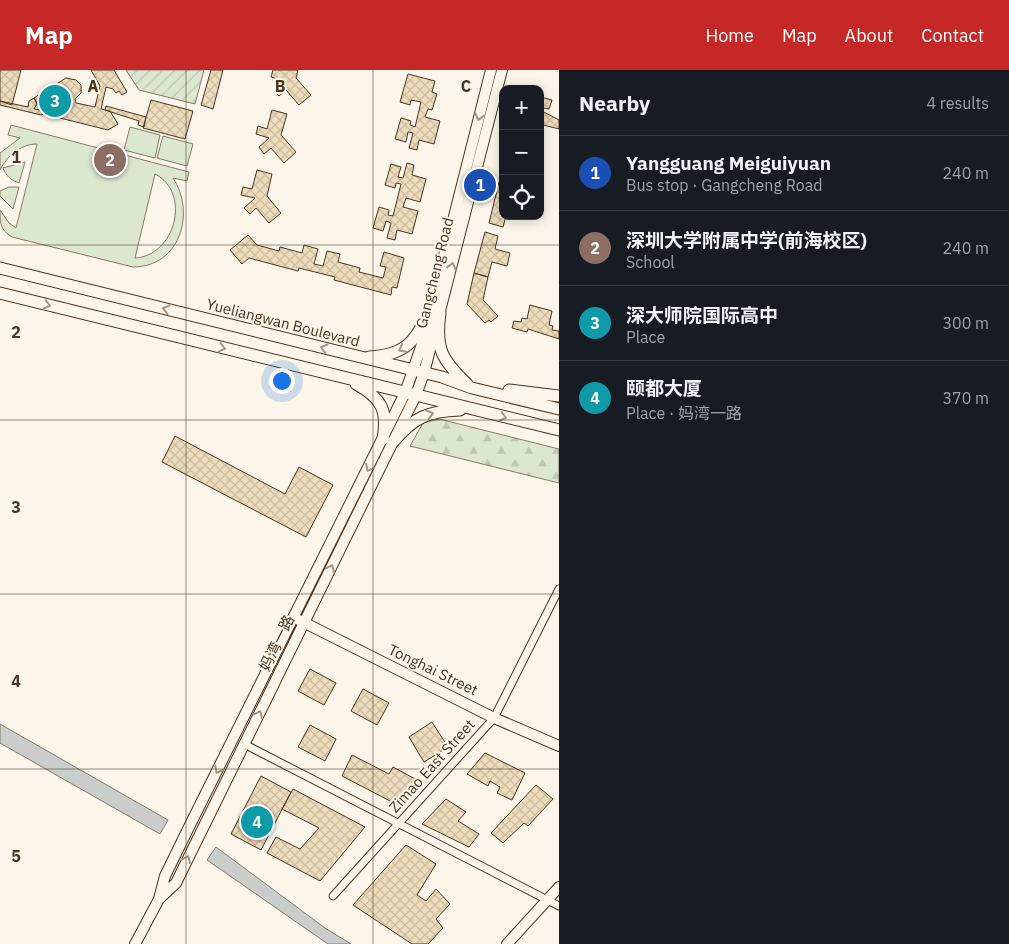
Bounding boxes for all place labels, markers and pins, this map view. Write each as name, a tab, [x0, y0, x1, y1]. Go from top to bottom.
pin: 3	[39, 82, 71, 120]
pin: 2	[94, 141, 126, 179]
pin: 1	[464, 166, 496, 204]
pin: 4	[241, 803, 273, 841]

